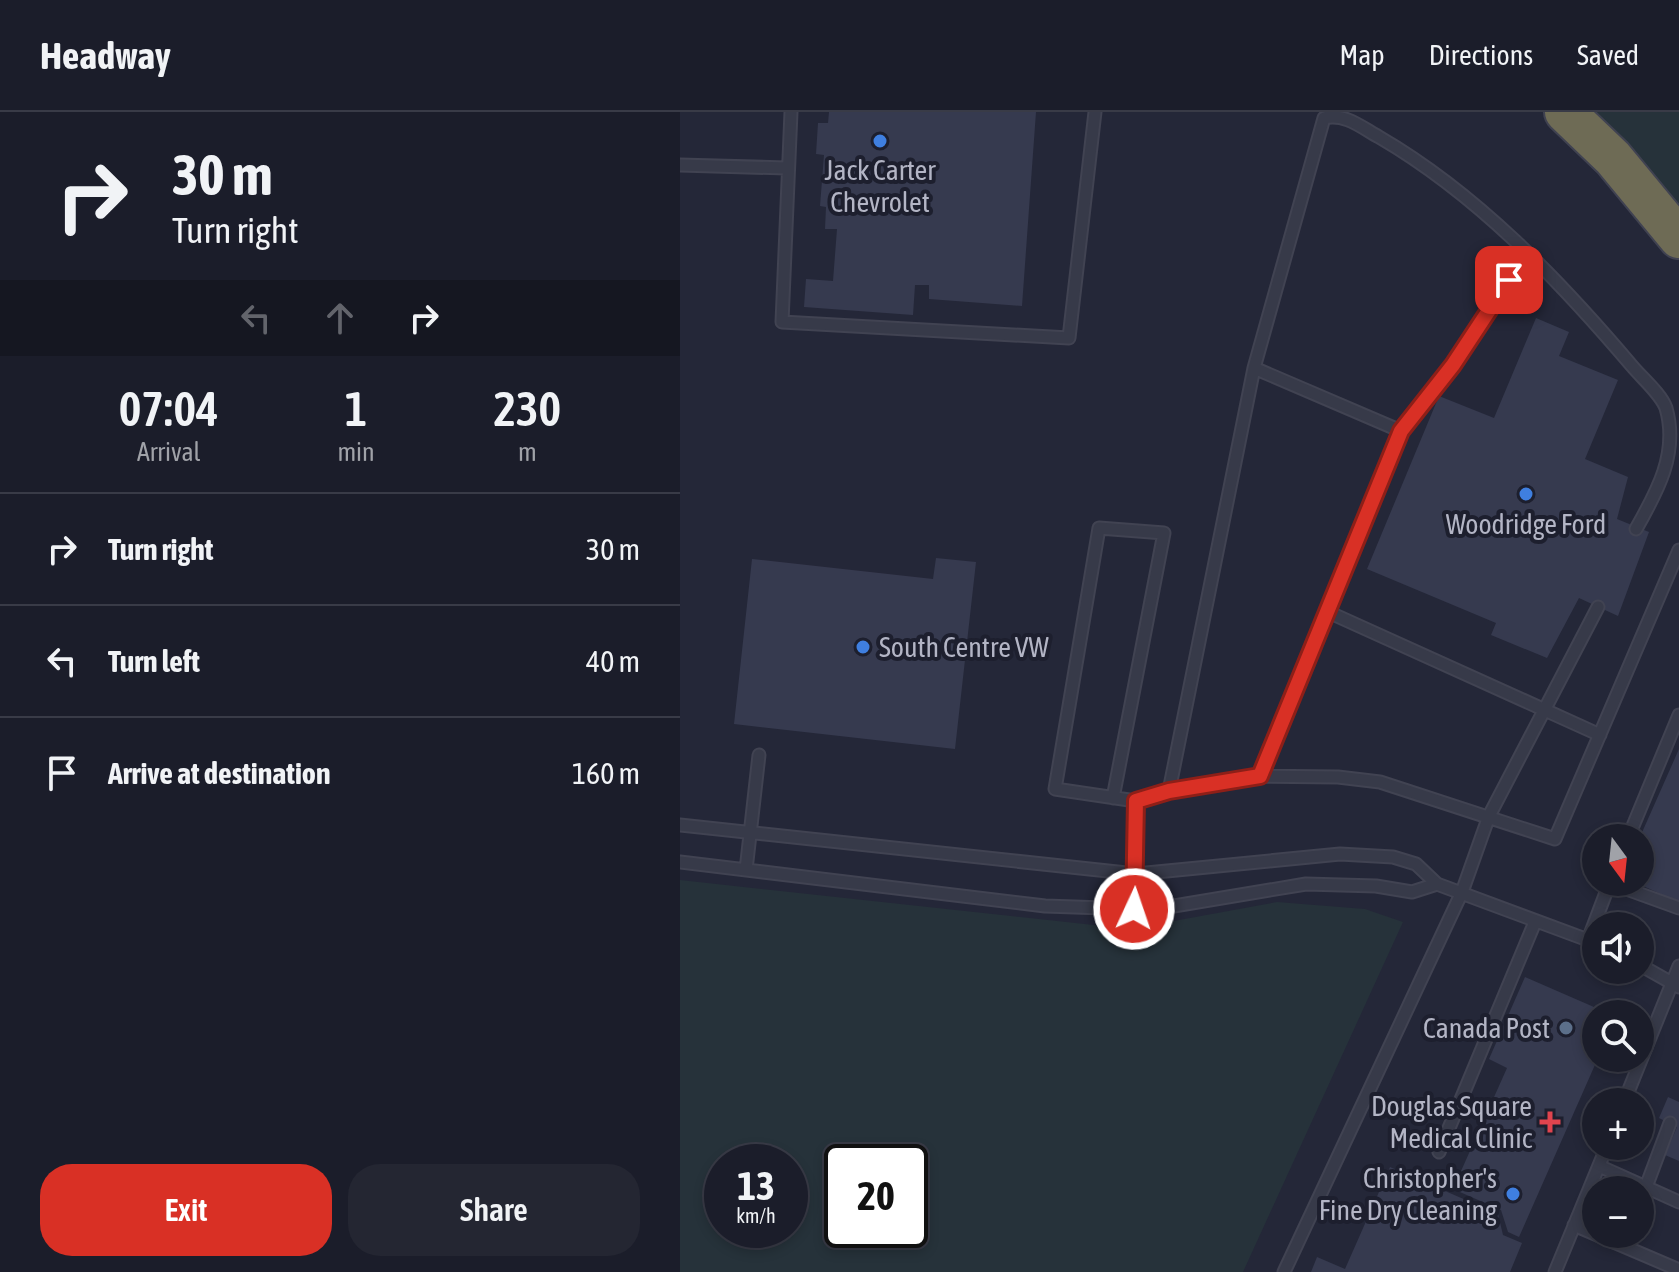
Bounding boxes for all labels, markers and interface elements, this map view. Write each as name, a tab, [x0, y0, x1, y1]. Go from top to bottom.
text: Headway	[40, 34, 171, 77]
text: Map	[1340, 39, 1385, 71]
text: Directions	[1429, 39, 1533, 71]
text: Saved	[1577, 39, 1639, 71]
marker: Jack Carter Chevrolet	[871, 132, 889, 150]
text: 30 m	[172, 143, 273, 207]
icon: right	[40, 144, 144, 248]
place label: Jack Carter Chevrolet	[825, 154, 936, 218]
text: Turn right	[172, 209, 299, 251]
pin	[1475, 246, 1543, 314]
icon: arrive	[1487, 258, 1531, 302]
icon: left	[234, 296, 278, 340]
icon: ahead	[318, 296, 362, 340]
icon: right	[402, 296, 446, 340]
text: 07:04	[119, 381, 219, 436]
text: 1	[345, 381, 367, 436]
text: 230	[494, 381, 561, 436]
text: Arrival	[137, 437, 200, 467]
text: min	[337, 437, 375, 467]
text: m	[518, 437, 537, 467]
marker: Woodridge Ford	[1517, 485, 1535, 503]
place label: Woodridge Ford	[1446, 508, 1606, 540]
icon: right	[40, 527, 84, 571]
text: Turn right	[108, 532, 214, 566]
text: 30 m	[586, 532, 640, 566]
place label: South Centre VW	[879, 631, 1049, 663]
marker: South Centre VW	[854, 638, 872, 656]
icon: left	[40, 639, 84, 683]
text: Turn left	[108, 644, 200, 678]
text: 40 m	[586, 644, 640, 678]
icon: arrive	[40, 751, 84, 795]
text: Arrive at destination	[108, 756, 330, 790]
text: 160 m	[572, 756, 640, 790]
north arrow	[1582, 824, 1654, 896]
map controls	[1582, 824, 1654, 1248]
position arrow	[1092, 867, 1176, 951]
button: sound	[1582, 912, 1654, 984]
button: search	[1582, 1000, 1654, 1072]
place label: Canada Post	[1423, 1012, 1550, 1044]
marker: Canada Post	[1557, 1019, 1575, 1037]
button: +	[1582, 1088, 1654, 1160]
place label: Douglas Square Medical Clinic	[1371, 1090, 1533, 1154]
marker: Douglas Square Medical Clinic	[1539, 1111, 1561, 1133]
speed limit sign: 20	[824, 1144, 928, 1248]
place label: Christopher's Fine Dry Cleaning	[1319, 1162, 1497, 1226]
text: 13	[737, 1163, 775, 1208]
button: Exit	[40, 1164, 332, 1256]
button: Share	[348, 1164, 640, 1256]
button: −	[1582, 1176, 1654, 1248]
marker: Christopher's Fine Dry Cleaning	[1504, 1185, 1522, 1203]
text: km/h	[736, 1204, 776, 1227]

